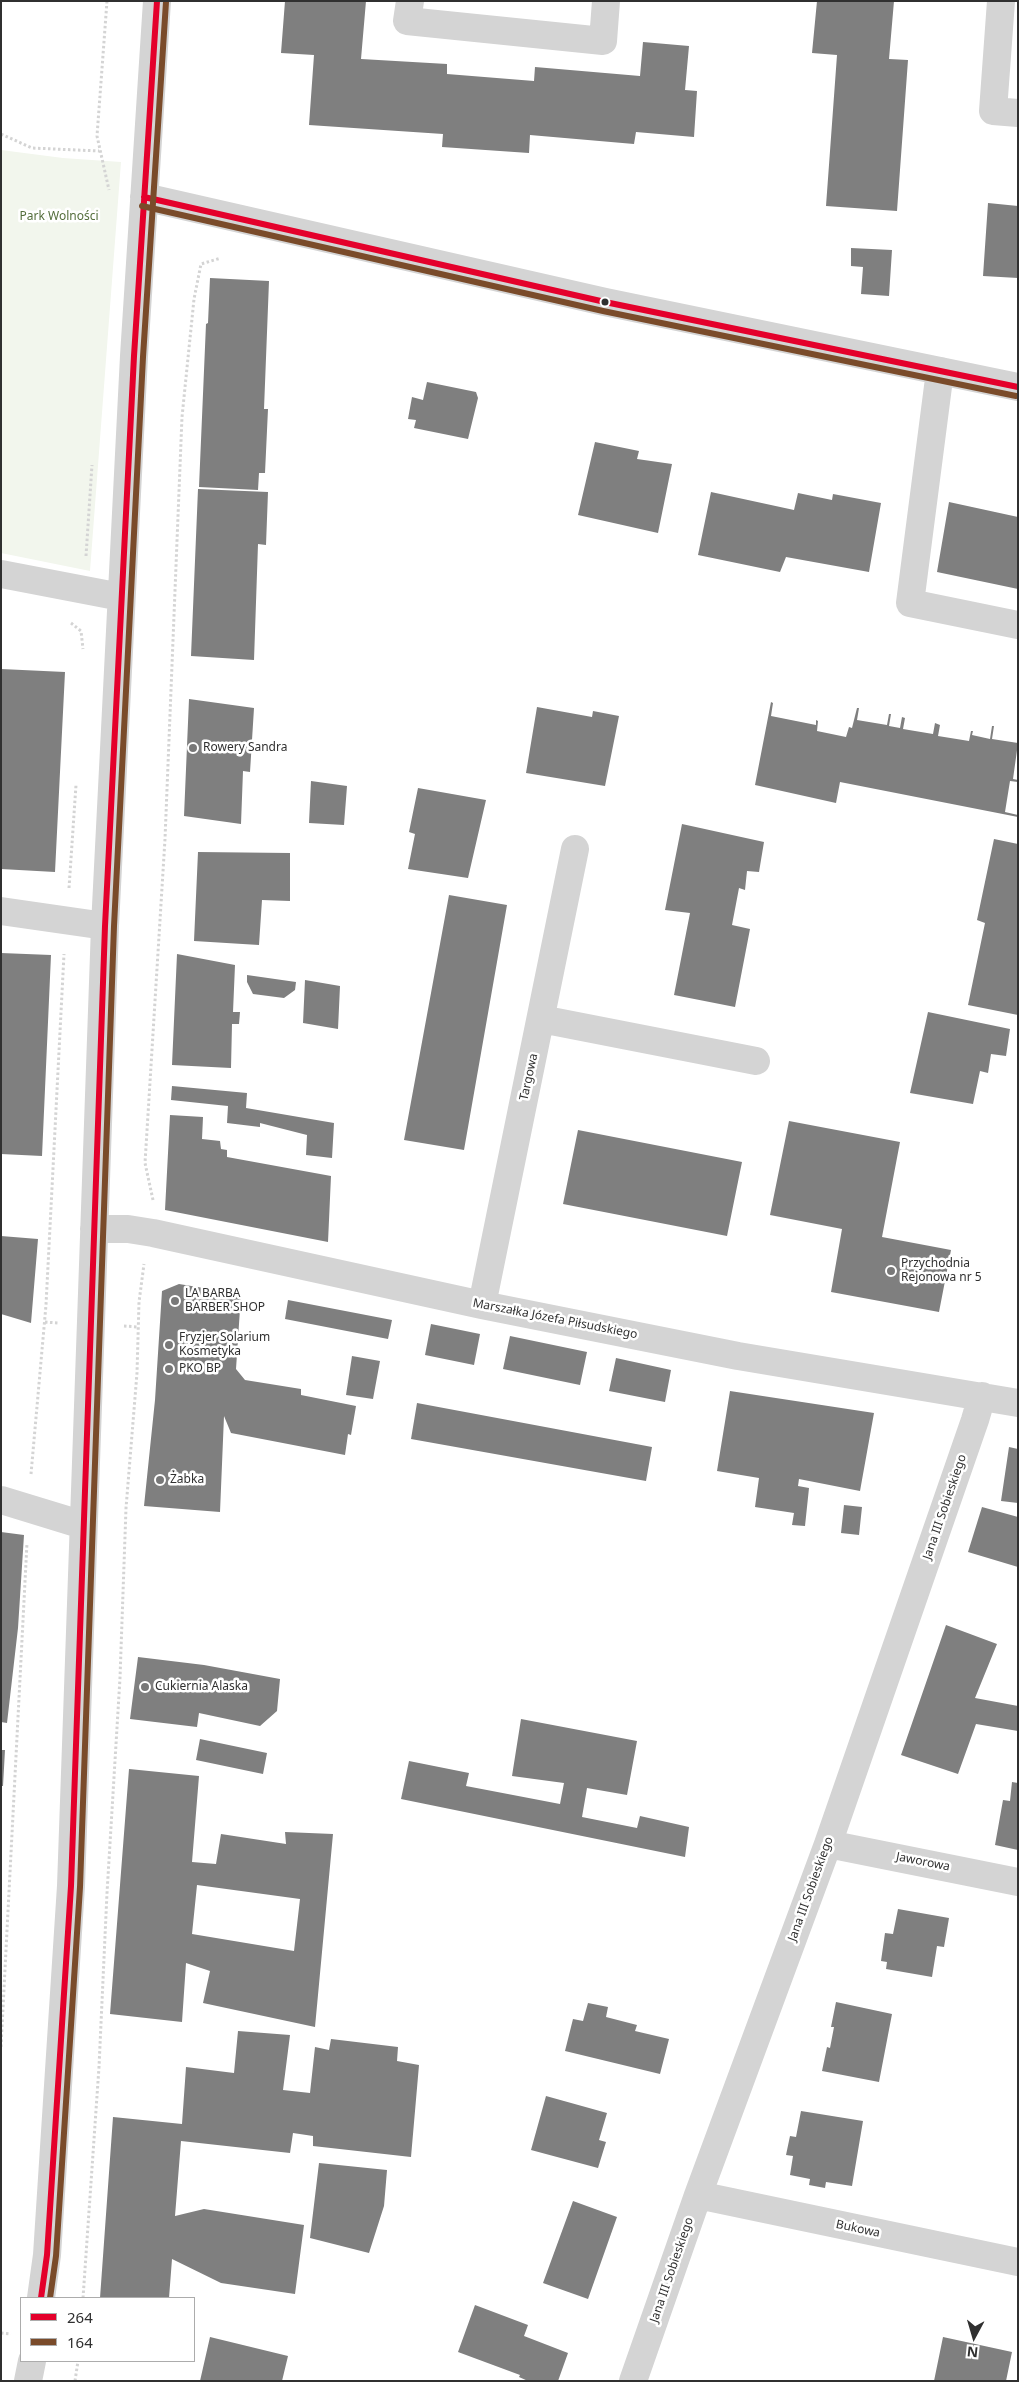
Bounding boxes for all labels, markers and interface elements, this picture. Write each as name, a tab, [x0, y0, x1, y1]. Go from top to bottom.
park label: Park Wolności	[19, 210, 99, 224]
unlabelled marker	[600, 297, 610, 307]
place label: Rowery Sandra	[203, 741, 287, 755]
marker: Rowery Sandra	[187, 742, 199, 754]
street label: Targowa	[517, 1052, 541, 1102]
place label: Przychodnia Rejonowa nr 5	[901, 1257, 982, 1285]
marker: Przychodnia Rejonowa nr 5	[885, 1265, 897, 1277]
place label: LA BARBA BARBER SHOP	[185, 1287, 265, 1315]
marker: LA BARBA BARBER SHOP	[169, 1295, 181, 1307]
street label: Marszałka Józefa Piłsudskiego	[471, 1296, 639, 1342]
place label: Fryzjer Solarium Kosmetyka	[179, 1331, 270, 1359]
marker: Fryzjer Solarium Kosmetyka	[163, 1339, 175, 1351]
place label: PKO BP	[179, 1362, 221, 1376]
marker: PKO BP	[163, 1363, 175, 1375]
street label: Jana III Sobieskiego	[920, 1452, 970, 1562]
place label: Żabka	[170, 1473, 204, 1487]
marker: Żabka	[154, 1474, 166, 1486]
place label: Cukiernia Alaska	[155, 1680, 248, 1694]
marker: Cukiernia Alaska	[139, 1681, 151, 1693]
street label: Jana III Sobieskiego	[785, 1835, 837, 1943]
street label: Jaworowa	[895, 1850, 951, 1874]
street label: Jana III Sobieskiego	[647, 2215, 697, 2325]
street label: Bukowa	[835, 2217, 881, 2241]
legend	[20, 2297, 195, 2362]
text: 264	[67, 2307, 93, 2327]
north arrow	[949, 2312, 999, 2362]
text: 164	[67, 2332, 93, 2352]
text: N	[966, 2342, 979, 2362]

